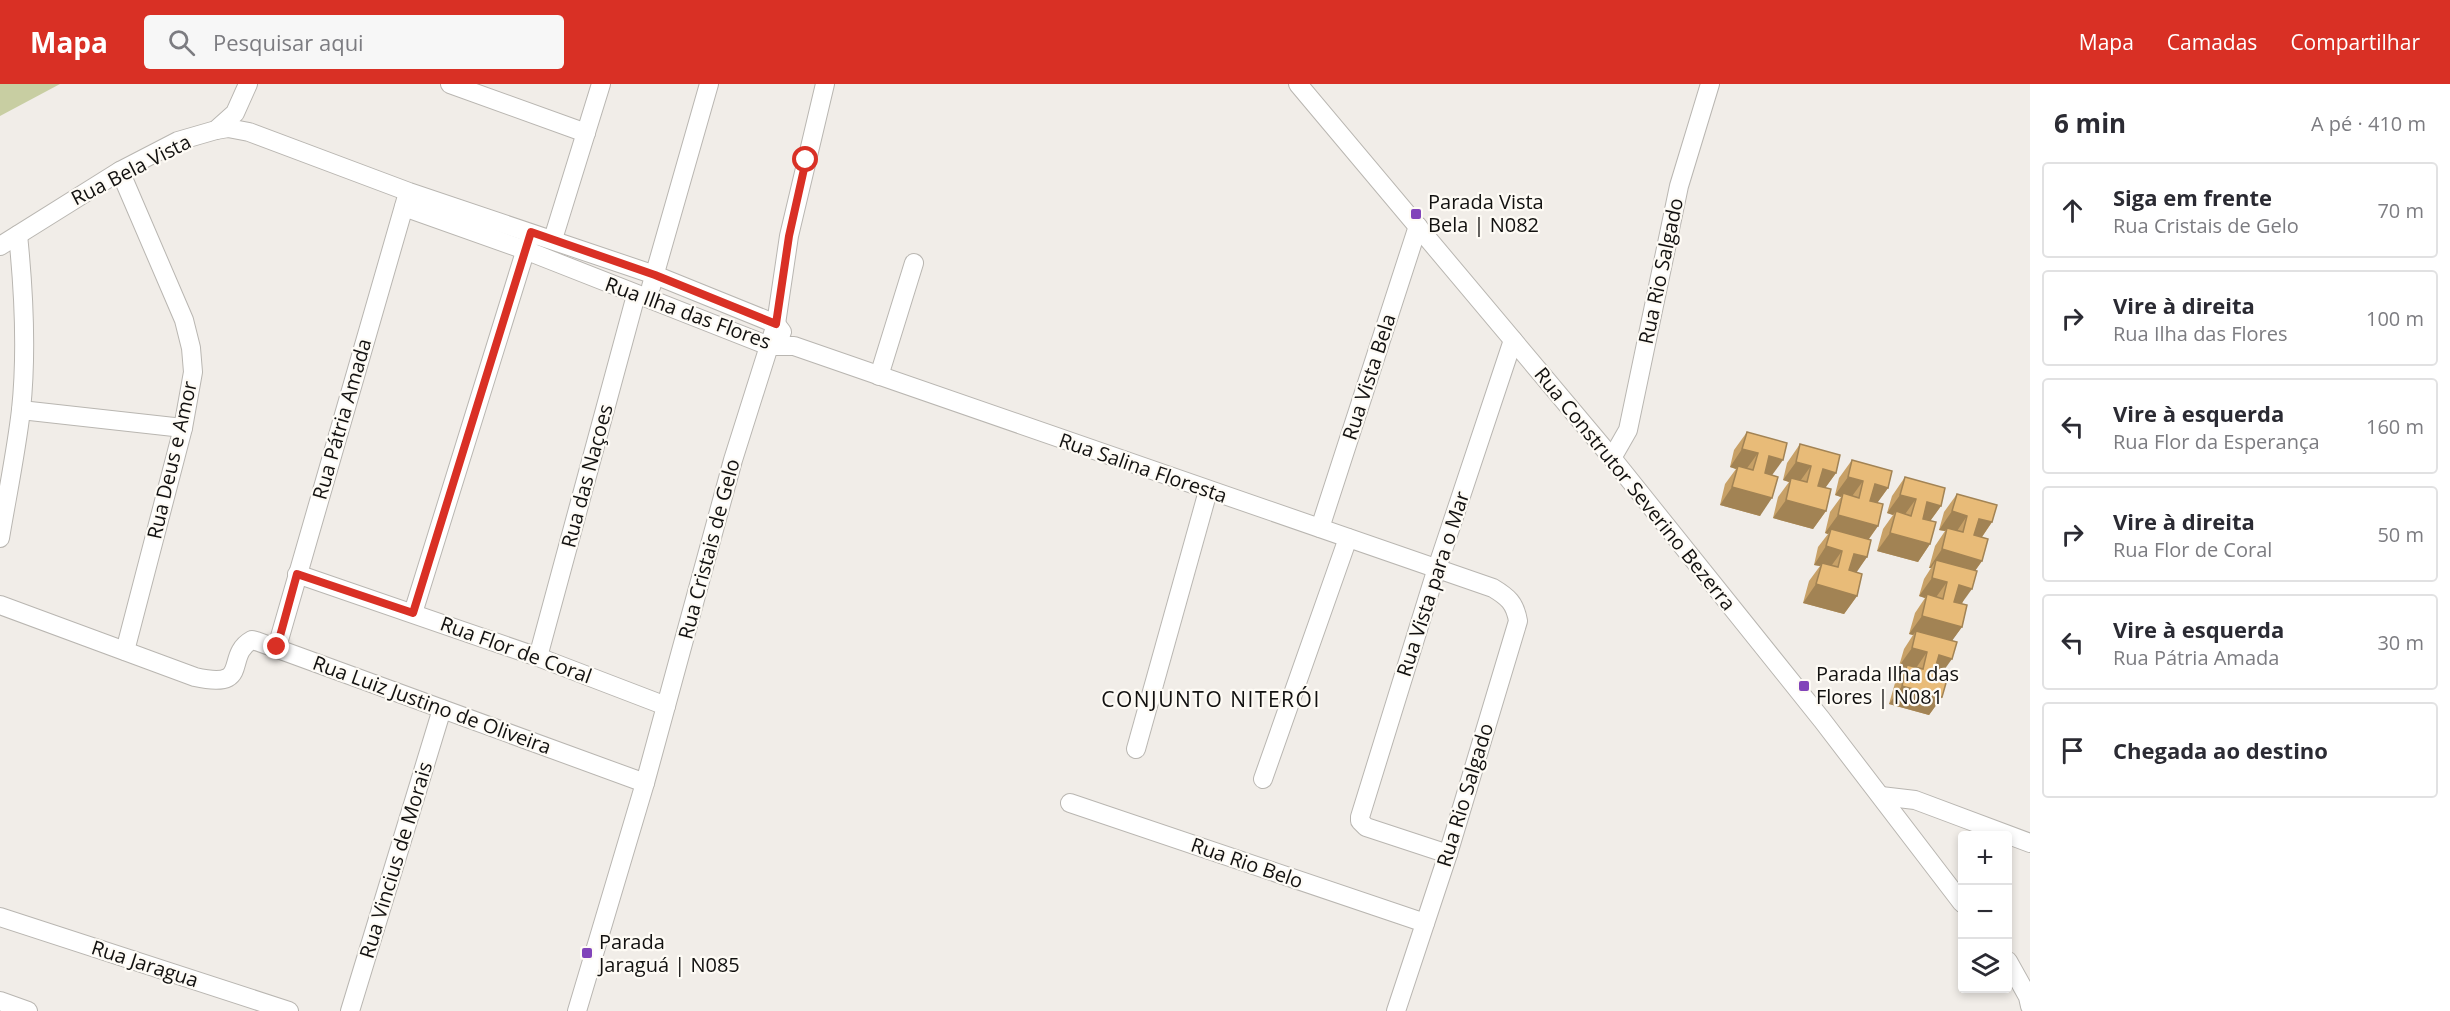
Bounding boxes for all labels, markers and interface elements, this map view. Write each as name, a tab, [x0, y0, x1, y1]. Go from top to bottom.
search box	[144, 15, 564, 69]
text: Mapa	[30, 23, 108, 61]
icon: search	[165, 26, 198, 59]
text: Pesquisar aqui	[213, 27, 364, 57]
text: Mapa	[2079, 28, 2134, 56]
text: Camadas	[2167, 28, 2257, 56]
text: Compartilhar	[2290, 28, 2420, 56]
text: 6 min	[2054, 105, 2126, 141]
text: A pé · 410 m	[2311, 110, 2426, 137]
street label: Rua Bela Vista	[66, 128, 195, 211]
route start	[792, 146, 818, 172]
text: Siga em frente	[2113, 182, 2272, 212]
place label: Parada Vista Bela | N082	[1428, 188, 1544, 238]
icon: ahead	[2056, 194, 2089, 227]
street label: Rua Rio Salgado	[1632, 195, 1689, 347]
text: 70 m	[2377, 197, 2424, 224]
marker: Parada Vista Bela | N082	[1409, 207, 1423, 221]
text: Rua Cristais de Gelo	[2113, 212, 2299, 239]
street label: Rua Ilha das Flores	[602, 270, 775, 355]
text: Vire à direita	[2113, 290, 2255, 320]
icon: right	[2056, 302, 2089, 335]
text: 100 m	[2366, 305, 2424, 332]
street label: Rua Vista Bela	[1335, 310, 1402, 443]
text: Rua Ilha das Flores	[2113, 320, 2288, 347]
street label: Rua Pátria Amada	[306, 335, 377, 503]
street label: Rua Construtor Severino Bezerra	[1529, 361, 1742, 616]
street label: Rua Deus e Amor	[140, 378, 203, 542]
text: Vire à esquerda	[2113, 398, 2284, 428]
street label: Rua das Naçoes	[554, 401, 619, 551]
icon: left	[2056, 410, 2089, 443]
text: 160 m	[2366, 413, 2424, 440]
street label: Rua Salina Floresta	[1055, 426, 1231, 509]
text: Rua Flor da Esperança	[2113, 428, 2320, 455]
street label: Rua Cristais de Gelo	[671, 456, 746, 642]
street label: Rua Vista para o Mar	[1390, 488, 1475, 680]
text: Vire à direita	[2113, 506, 2255, 536]
icon: right	[2056, 518, 2089, 551]
text: 50 m	[2377, 521, 2424, 548]
text: Rua Flor de Coral	[2113, 536, 2272, 563]
street label: Rua Flor de Coral	[437, 610, 596, 689]
text: Vire à esquerda	[2113, 614, 2284, 644]
icon: left	[2056, 626, 2089, 659]
text: 30 m	[2377, 629, 2424, 656]
route end	[263, 633, 289, 659]
text: Rua Pátria Amada	[2113, 644, 2279, 671]
street label: Rua Luiz Justino de Oliveira	[309, 649, 555, 760]
place label: Parada Ilha das Flores | N081	[1816, 660, 1959, 710]
marker: Parada Ilha das Flores | N081	[1797, 679, 1811, 693]
district label: CONJUNTO NITERÓI	[1101, 685, 1321, 713]
street label: Rua Rio Salgado	[1430, 720, 1499, 870]
icon: arrive	[2056, 734, 2089, 767]
text: Chegada ao destino	[2113, 735, 2328, 765]
street label: Rua Vincius de Morais	[353, 758, 438, 962]
street label: Rua Rio Belo	[1188, 831, 1307, 894]
map controls	[1958, 831, 2012, 993]
button: +	[1958, 831, 2012, 885]
button: −	[1958, 885, 2012, 939]
place label: Parada Jaraguá | N085	[597, 928, 740, 978]
street label: Rua Jaragua	[88, 934, 202, 994]
button: layers	[1958, 939, 2012, 993]
marker: Parada Jaraguá | N085	[580, 946, 594, 960]

